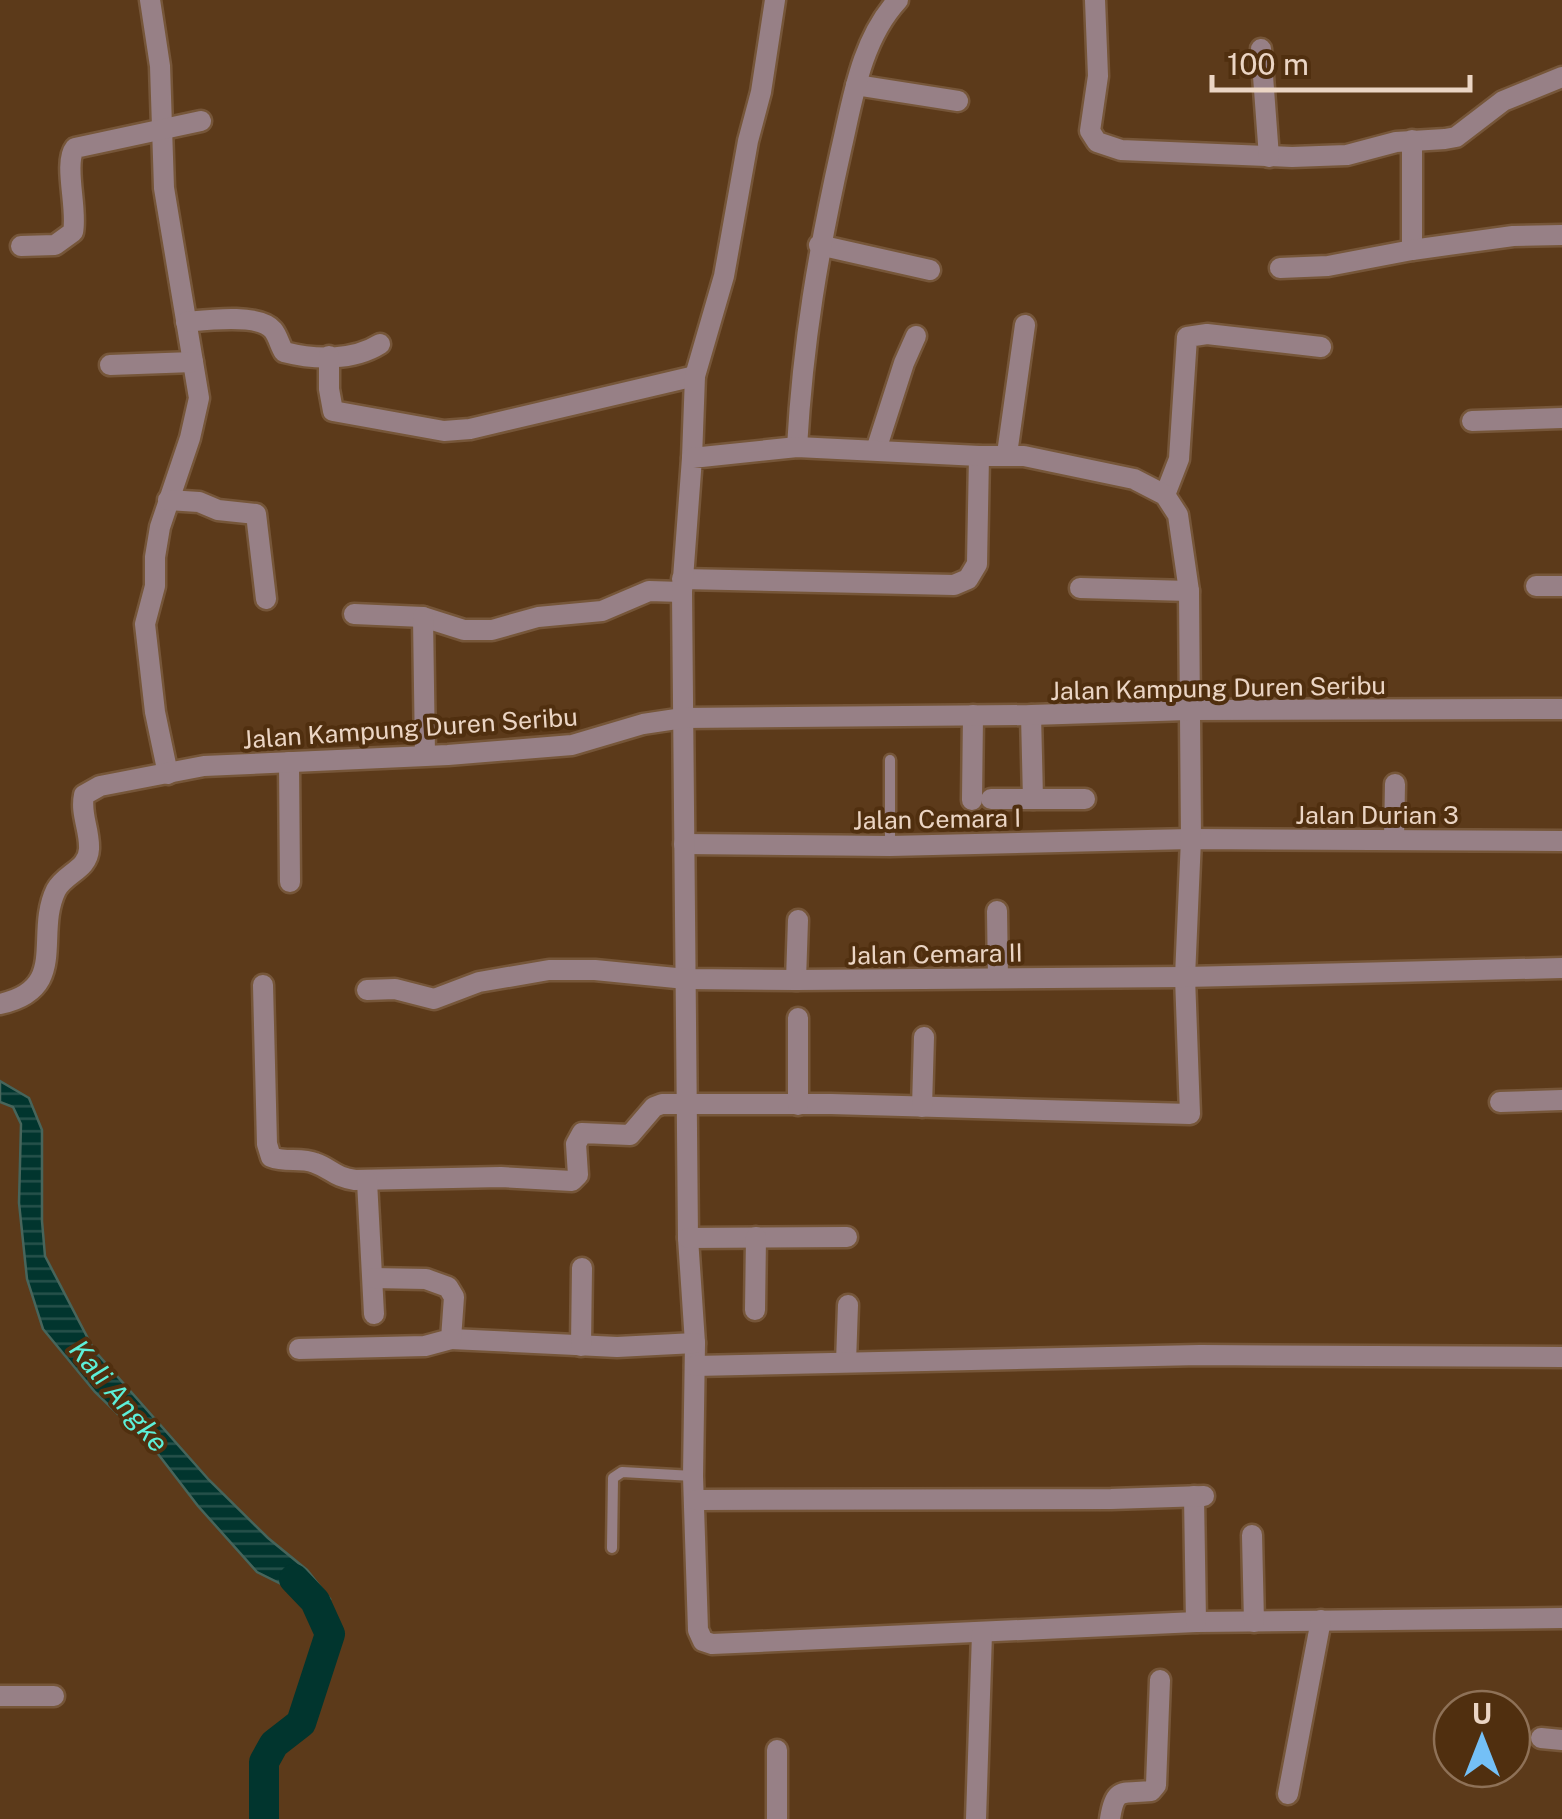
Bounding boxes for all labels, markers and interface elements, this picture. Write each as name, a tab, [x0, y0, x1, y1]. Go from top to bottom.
scale bar	[1212, 30, 1470, 92]
text: 100 m	[1227, 46, 1309, 82]
street label: Jalan Kampung Duren Seribu	[1050, 670, 1386, 706]
street label: Jalan Kampung Duren Seribu	[241, 701, 579, 755]
street label: Jalan Durian 3	[1295, 800, 1459, 830]
street label: Jalan Cemara I	[853, 803, 1021, 835]
street label: Jalan Cemara II	[847, 937, 1023, 971]
water label: Kali Angke	[63, 1333, 176, 1458]
north arrow	[1432, 1689, 1532, 1789]
text: U	[1472, 1697, 1492, 1730]

